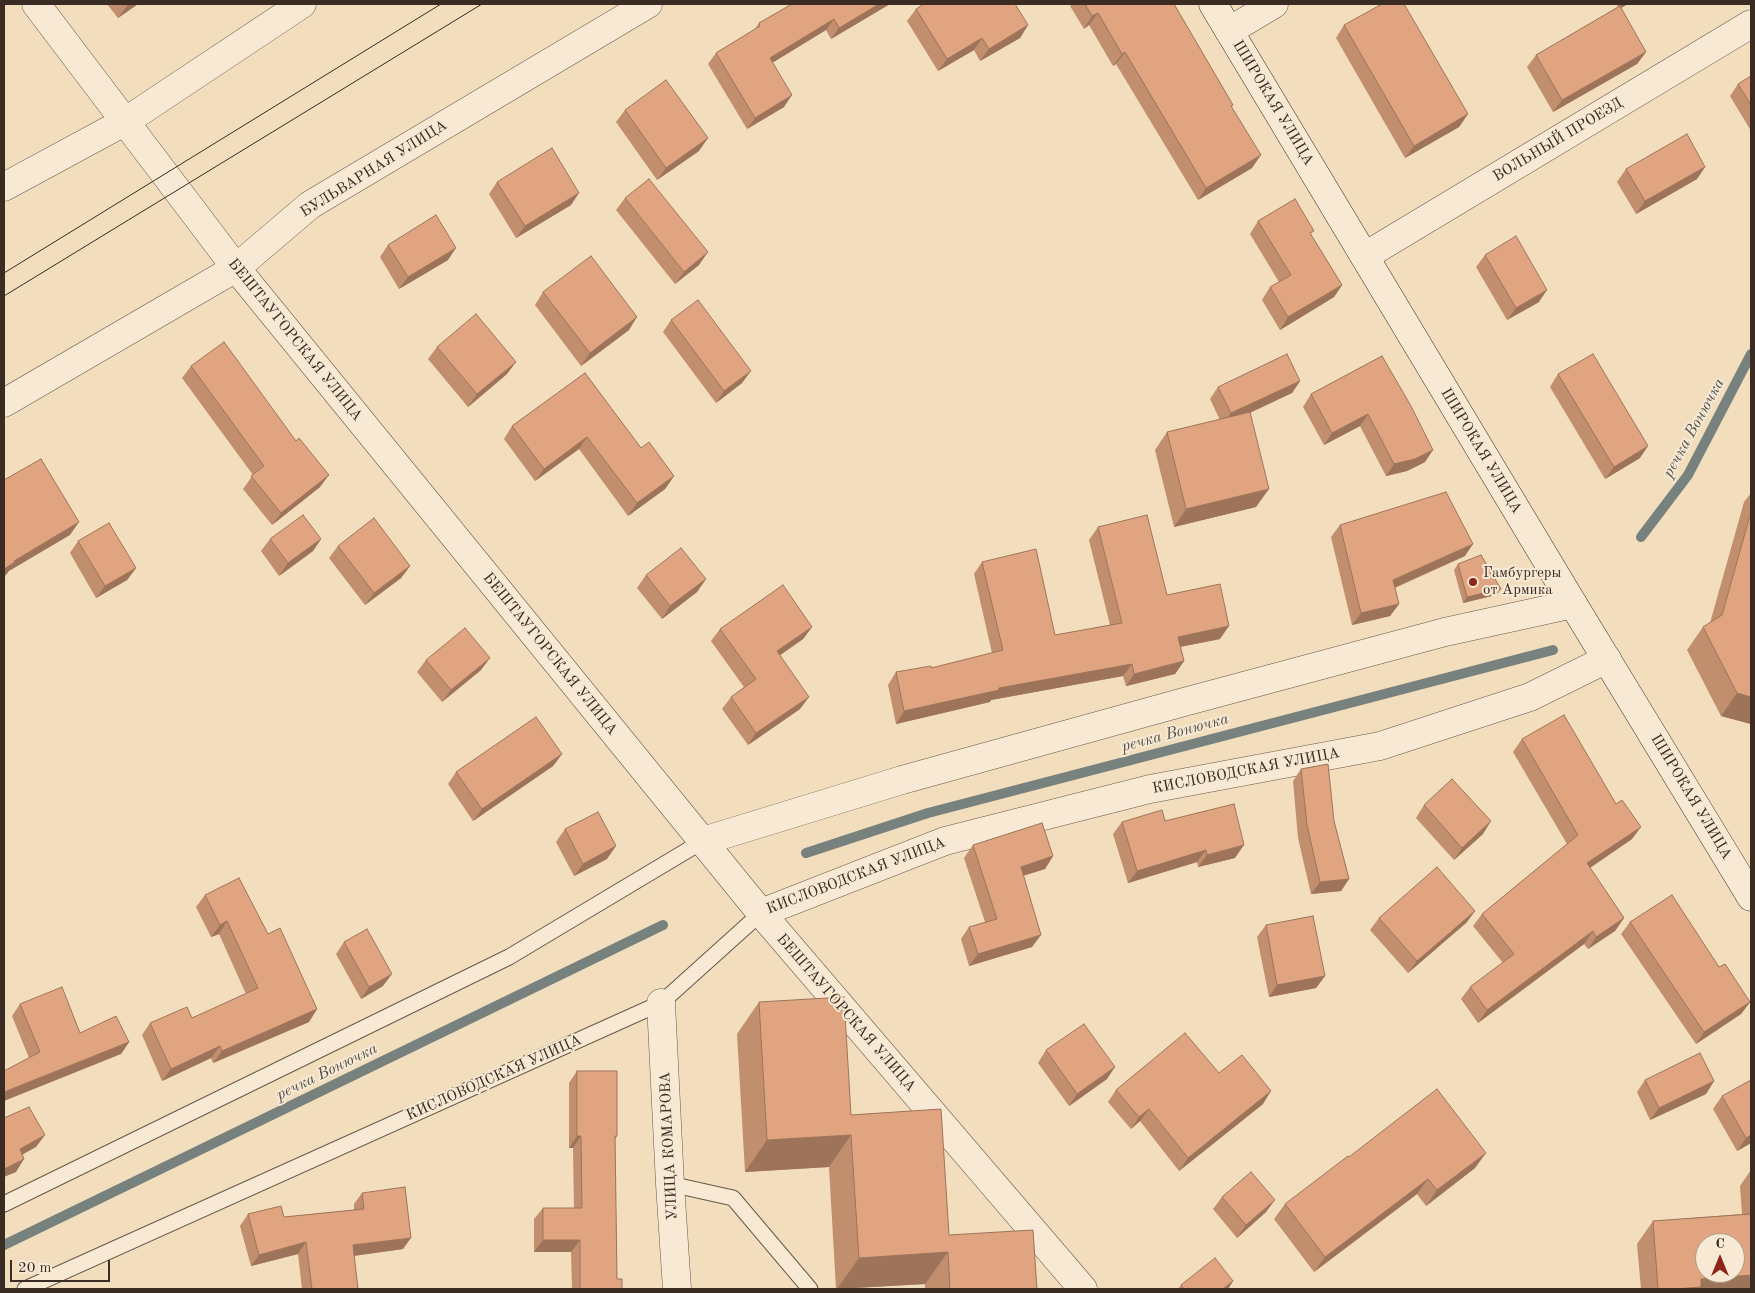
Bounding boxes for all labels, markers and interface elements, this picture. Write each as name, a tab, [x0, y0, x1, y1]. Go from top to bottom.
street label: ШИРОКАЯ УЛИЦА	[1228, 37, 1318, 169]
street label: ВОЛЬНЫЙ ПРОЕЗД	[1490, 94, 1626, 186]
street label: БУЛЬВАРНАЯ УЛИЦА	[297, 116, 451, 222]
street label: БЕШТАУГОРСКАЯ УЛИЦА	[224, 255, 366, 425]
water label: речка Вонючка	[1659, 375, 1729, 481]
street label: ШИРОКАЯ УЛИЦА	[1436, 385, 1526, 517]
place label: Гамбургеры от Армика	[1483, 564, 1561, 599]
street label: БЕШТАУГОРСКАЯ УЛИЦА	[479, 569, 621, 739]
marker: Гамбургеры от Армика	[1467, 576, 1479, 588]
water label: речка Вонючка	[1119, 709, 1231, 757]
street label: ШИРОКАЯ УЛИЦА	[1646, 731, 1736, 863]
street label: КИСЛОВОДСКАЯ УЛИЦА	[1151, 744, 1341, 798]
street label: КИСЛОВОДСКАЯ УЛИЦА	[764, 833, 948, 919]
street label: БЕШТАУГОРСКАЯ УЛИЦА	[772, 930, 920, 1096]
street label: КИСЛОВОДСКАЯ УЛИЦА	[403, 1031, 585, 1125]
water label: речка Вонючка	[273, 1039, 381, 1105]
street label: УЛИЦА КОМАРОВА	[656, 1071, 682, 1221]
north arrow	[1695, 1233, 1745, 1283]
text: С	[1715, 1237, 1725, 1251]
scale bar	[12, 1250, 112, 1282]
text: 20 m	[18, 1261, 52, 1276]

